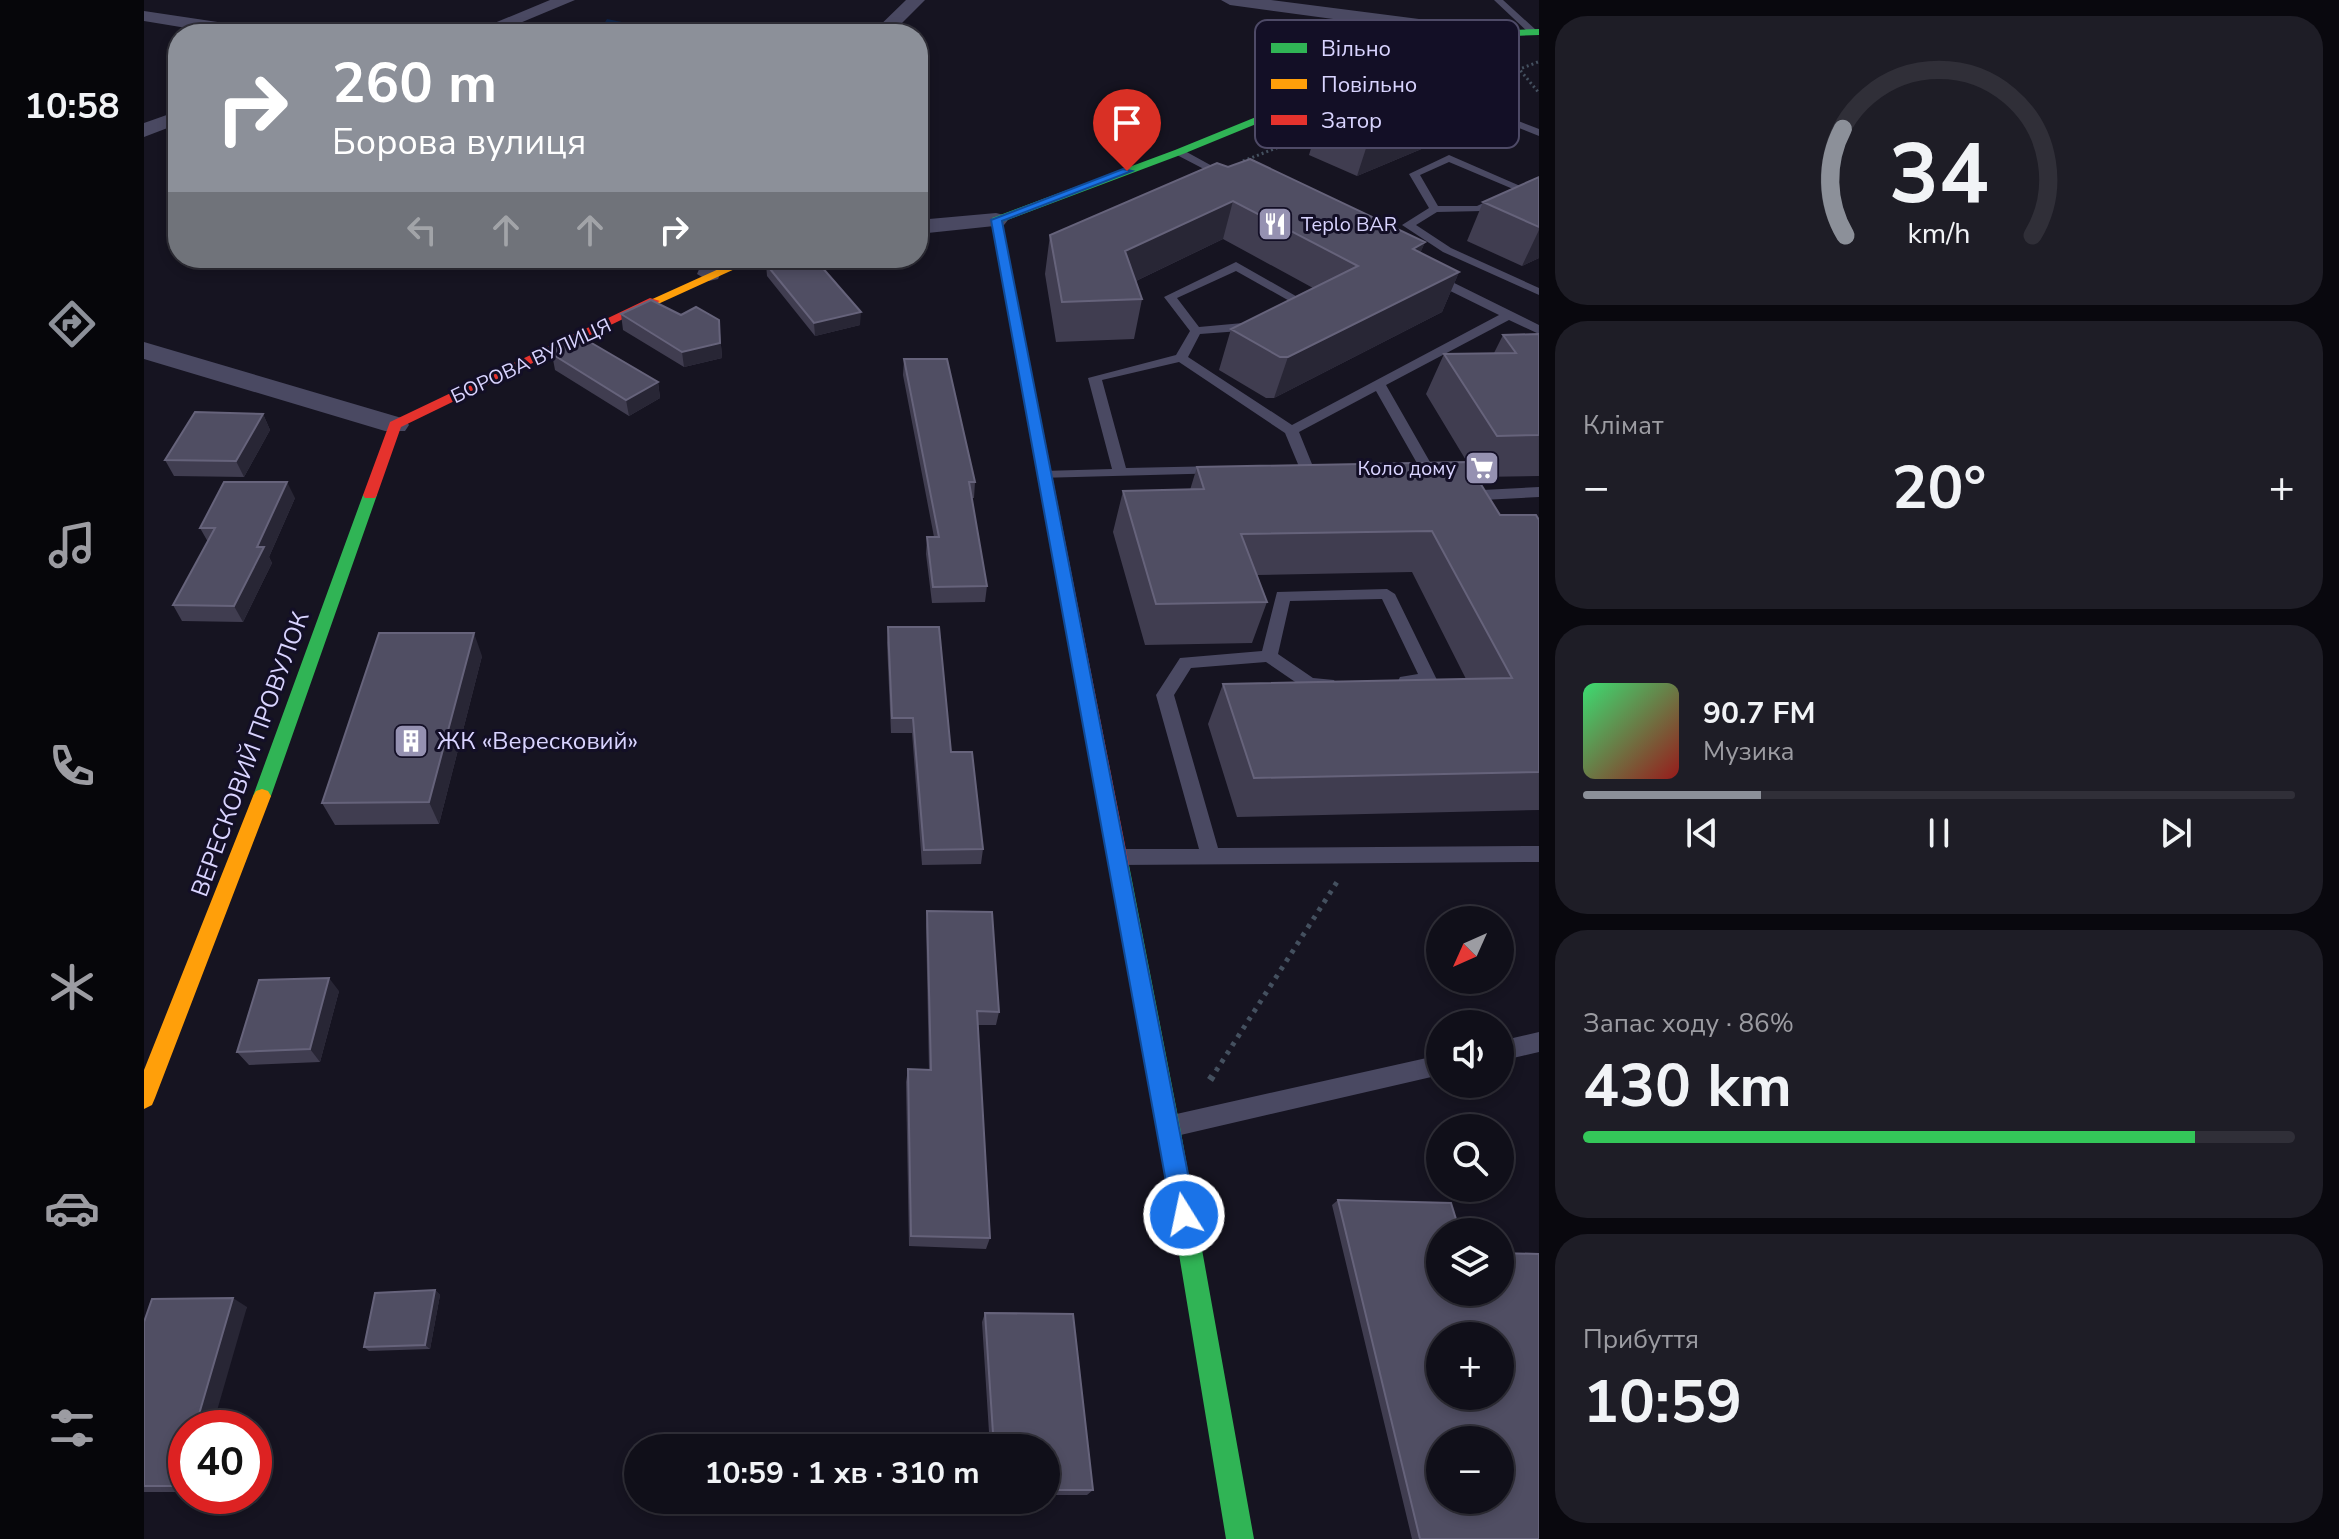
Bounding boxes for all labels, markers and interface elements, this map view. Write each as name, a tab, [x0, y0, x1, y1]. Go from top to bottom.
legend	[1255, 20, 1519, 148]
text: Вільно	[1321, 34, 1391, 64]
text: 260 m	[332, 45, 497, 122]
icon: right	[200, 56, 304, 160]
text: Повільно	[1321, 70, 1417, 100]
text: 10:58	[24, 82, 120, 131]
pin	[1093, 89, 1161, 171]
icon: arrive	[1105, 101, 1149, 145]
text: Затор	[1321, 106, 1382, 136]
text: Борова вулиця	[332, 118, 586, 167]
text: 34	[1889, 118, 1989, 231]
restaurant icon: Teplo BAR	[1256, 205, 1294, 243]
icon: left	[400, 208, 444, 252]
icon: ahead	[484, 208, 528, 252]
icon: ahead	[568, 208, 612, 252]
icon: right	[652, 208, 696, 252]
place label: Teplo BAR	[1301, 211, 1397, 238]
text: km/h	[1908, 214, 1970, 253]
icon: directions	[44, 296, 100, 352]
street label: БОРОВА ВУЛИЦЯ	[446, 312, 616, 410]
text: Клімат	[1583, 408, 1664, 443]
text: 20°	[1892, 447, 1986, 529]
supermarket icon: Коло дому	[1463, 449, 1501, 487]
place label: Коло дому	[1357, 455, 1457, 482]
text: −	[1583, 458, 1609, 518]
text: +	[2269, 458, 2295, 518]
icon: music	[44, 517, 100, 573]
street label: ВЕРЕСКОВИЙ ПРОВУЛОК	[183, 607, 317, 901]
text: 90.7 FM	[1703, 693, 1815, 734]
building icon: ЖК «Вересковий»	[392, 722, 430, 760]
place label: ЖК «Вересковий»	[437, 725, 638, 757]
text: Музика	[1703, 734, 1795, 769]
icon: phone	[44, 738, 100, 794]
icon: previous	[1680, 811, 1724, 855]
icon: pause	[1917, 811, 1961, 855]
icon: next	[2154, 811, 2198, 855]
north arrow	[1426, 906, 1514, 994]
map controls	[1426, 906, 1514, 1514]
icon: climate	[44, 959, 100, 1015]
text: Запас ходу · 86%	[1583, 1006, 1794, 1041]
button: sound	[1426, 1010, 1514, 1098]
text: 430 km	[1583, 1045, 1792, 1127]
button: search	[1426, 1114, 1514, 1202]
position arrow	[1142, 1173, 1226, 1257]
icon: car	[44, 1180, 100, 1236]
button: layers	[1426, 1218, 1514, 1306]
button: +	[1426, 1322, 1514, 1410]
text: Прибуття	[1583, 1322, 1699, 1357]
text: 10:59	[1583, 1361, 1742, 1443]
icon: filters	[44, 1400, 100, 1456]
speed limit sign: 40	[168, 1410, 272, 1514]
button: −	[1426, 1426, 1514, 1514]
text: 10:59 · 1 хв · 310 m	[704, 1453, 980, 1494]

